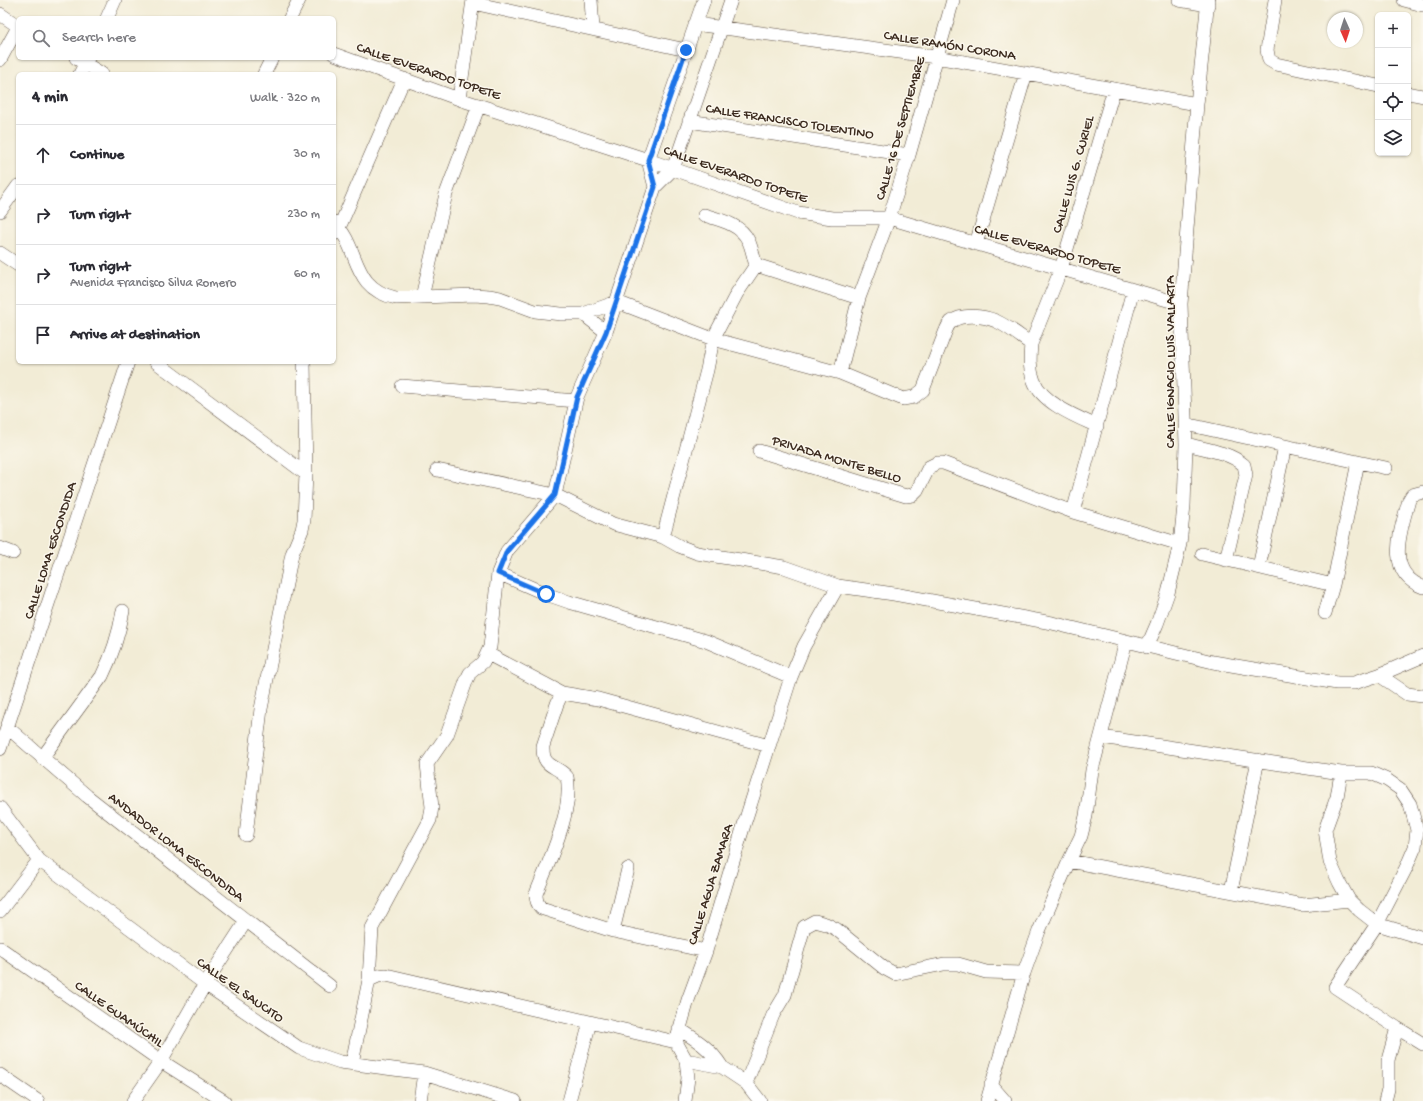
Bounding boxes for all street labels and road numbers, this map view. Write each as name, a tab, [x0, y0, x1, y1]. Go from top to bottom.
street label: CALLE RAMÓN CORONA	[882, 28, 1018, 65]
street label: CALLE EVERARDO TOPETE	[354, 40, 504, 105]
street label: CALLE 16 DE SEPTIEMBRE	[873, 54, 930, 203]
street label: CALLE FRANCISCO TOLENTINO	[704, 101, 875, 144]
street label: CALLE LUIS G. CURIEL	[1050, 113, 1100, 235]
street label: CALLE EVERARDO TOPETE	[661, 143, 811, 208]
street label: CALLE EVERARDO TOPETE	[972, 221, 1124, 280]
street label: CALLE IGNACIO LUIS VALLARTA	[1163, 275, 1180, 448]
street label: PRIVADA MONTE BELLO	[769, 432, 904, 488]
street label: CALLE LOMA ESCONDIDA	[21, 479, 82, 622]
street label: ANDADOR LOMA ESCONDIDA	[104, 790, 248, 907]
street label: CALLE AGUA ZAMARA	[685, 821, 738, 947]
street label: CALLE EL SAUCITO	[193, 955, 287, 1028]
street label: CALLE GUAMÚCHIL	[71, 978, 167, 1053]

